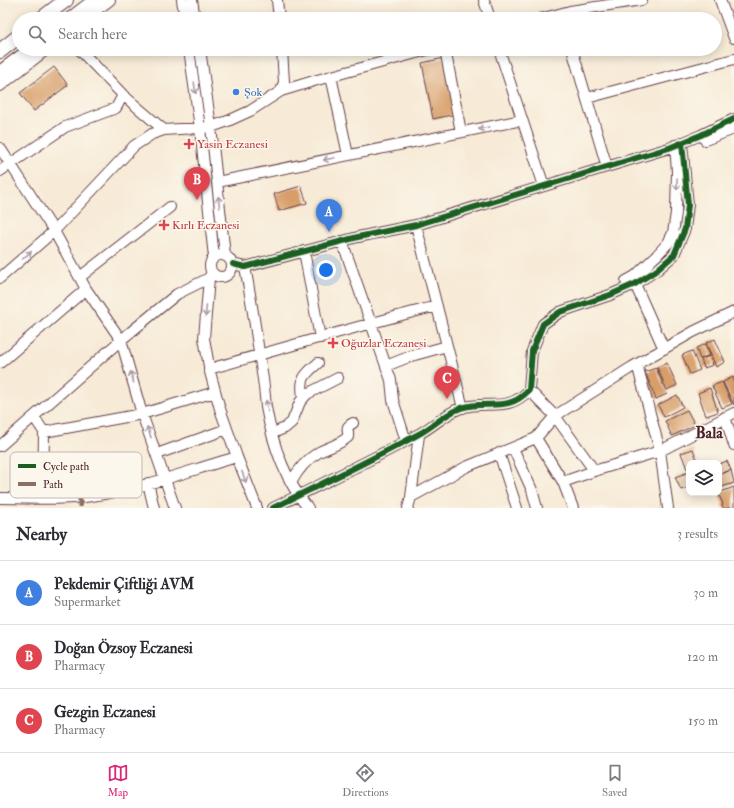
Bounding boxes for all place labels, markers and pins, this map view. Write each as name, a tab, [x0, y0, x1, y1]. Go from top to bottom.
place label: Şok	[244, 85, 262, 100]
marker: Şok	[231, 87, 241, 97]
place label: Yasin Eczanesi	[197, 137, 268, 152]
marker: Yasin Eczanesi	[184, 139, 194, 149]
pin: B	[184, 167, 210, 200]
pin: A	[316, 199, 342, 232]
place label: Kırlı Eczanesi	[172, 218, 240, 233]
marker: Kırlı Eczanesi	[159, 220, 169, 230]
place label: Oğuzlar Eczanesi	[341, 336, 426, 351]
marker: Oğuzlar Eczanesi	[328, 338, 338, 348]
pin: C	[434, 366, 460, 399]

